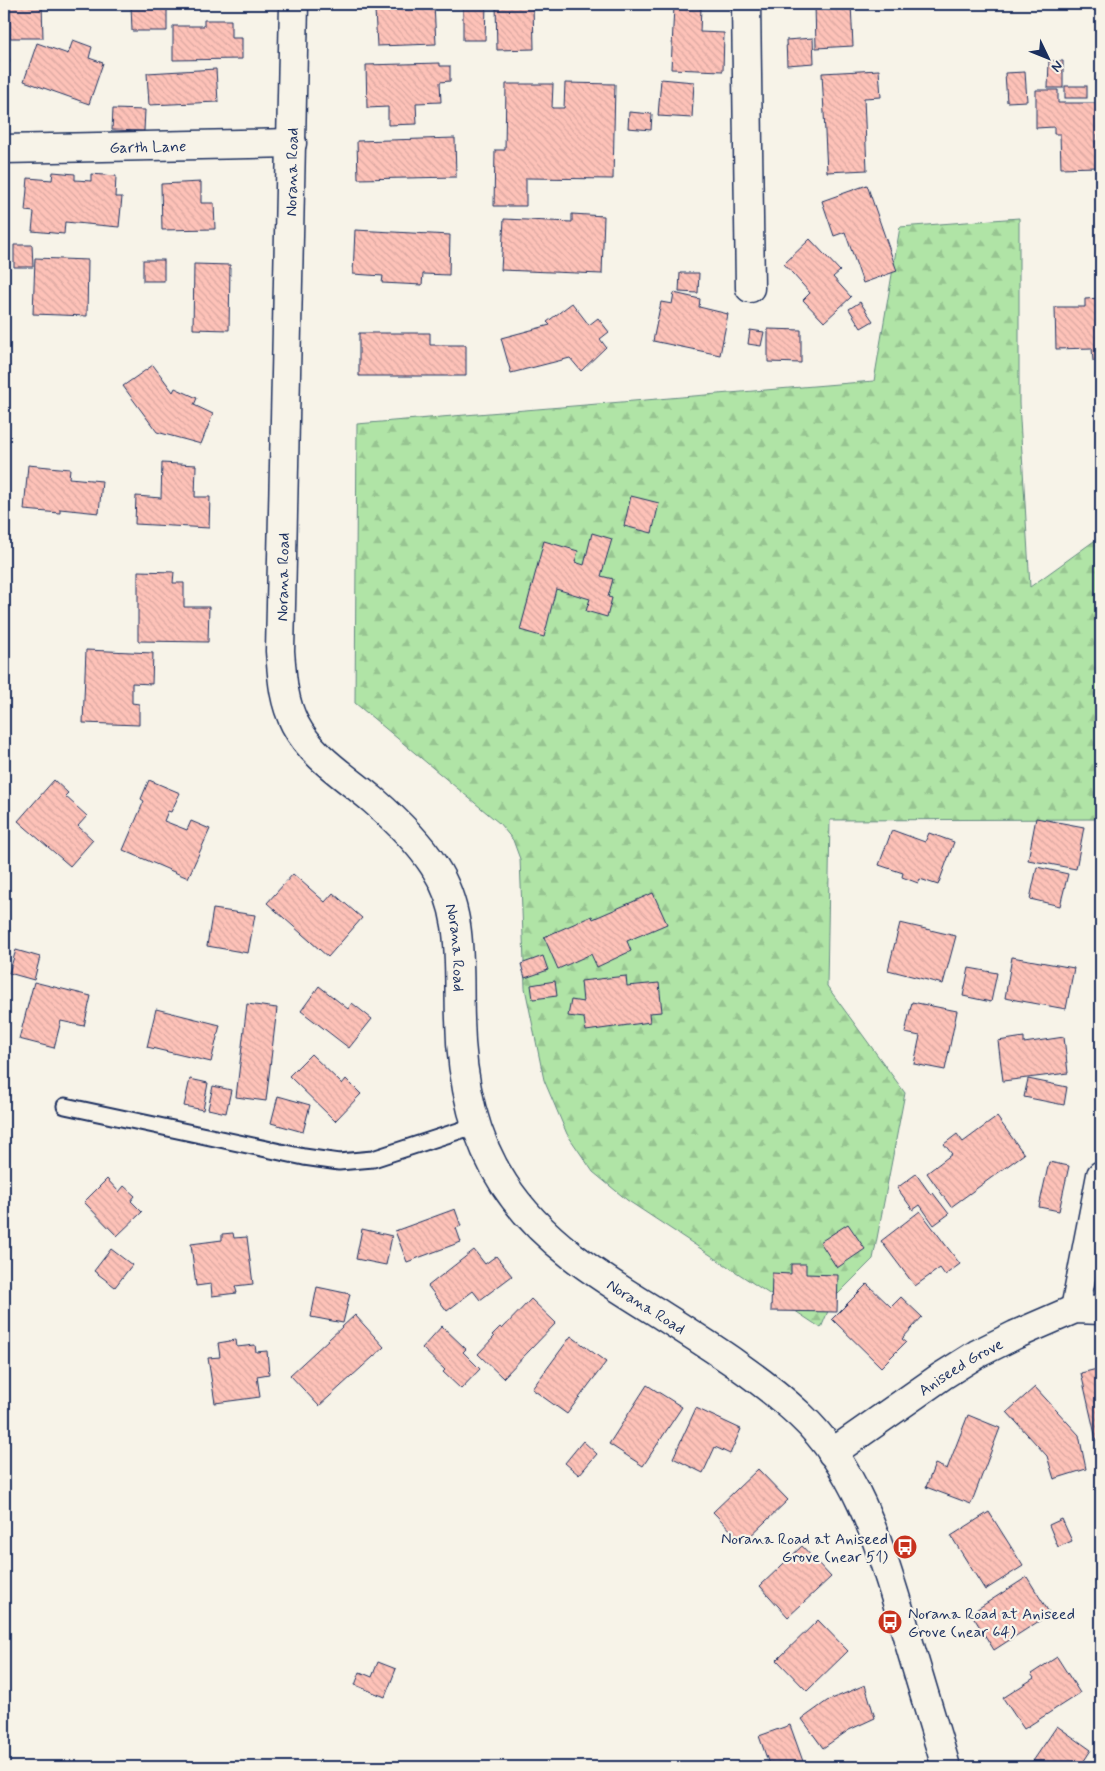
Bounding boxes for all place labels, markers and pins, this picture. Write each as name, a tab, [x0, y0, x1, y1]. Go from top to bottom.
place label: Norana Road at Aniseed Grove (near 51)	[721, 1529, 888, 1568]
bus stop icon: Norana Road at Aniseed Grove (near 51)	[892, 1534, 918, 1560]
place label: Norana Road at Aniseed Grove (near 64)	[908, 1604, 1075, 1643]
bus stop icon: Norana Road at Aniseed Grove (near 64)	[877, 1609, 903, 1635]

